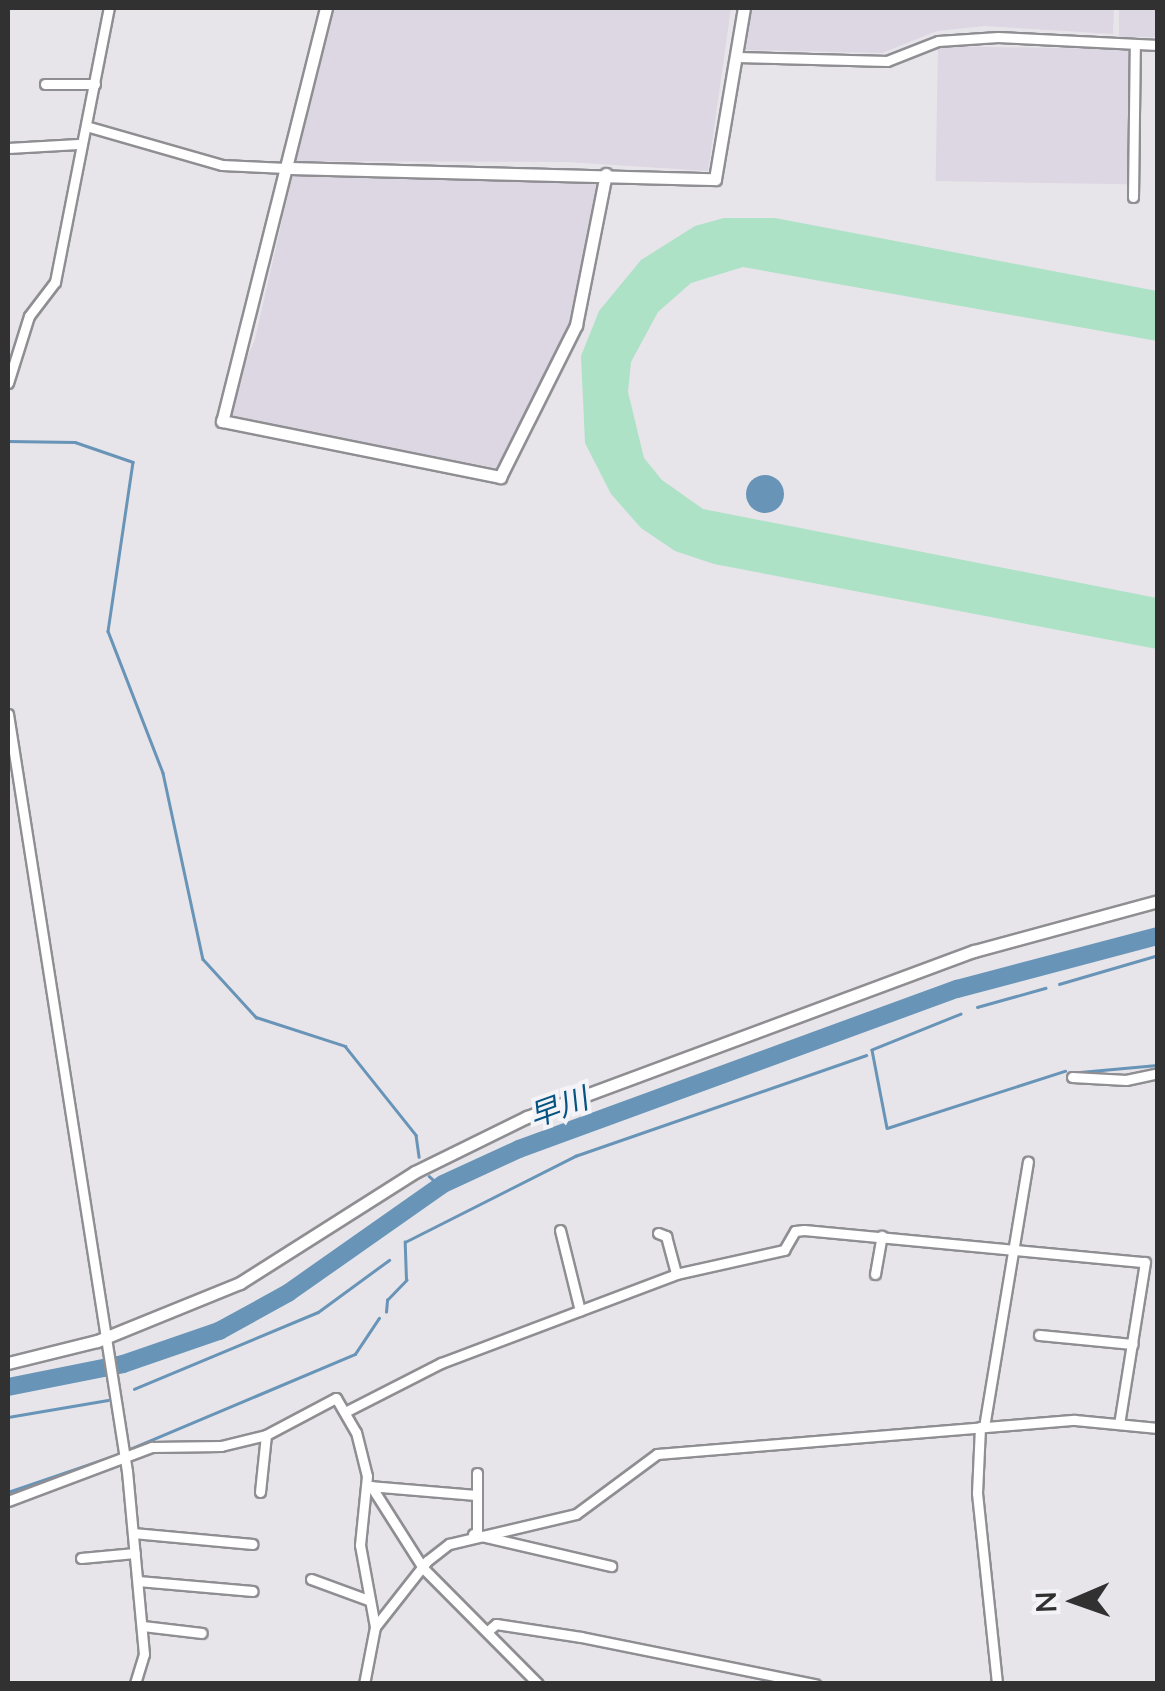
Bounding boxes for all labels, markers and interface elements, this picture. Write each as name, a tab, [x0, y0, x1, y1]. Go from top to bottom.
water label: 早川	[524, 1079, 592, 1133]
north arrow	[1025, 1551, 1125, 1651]
text: N	[1028, 1591, 1062, 1613]

